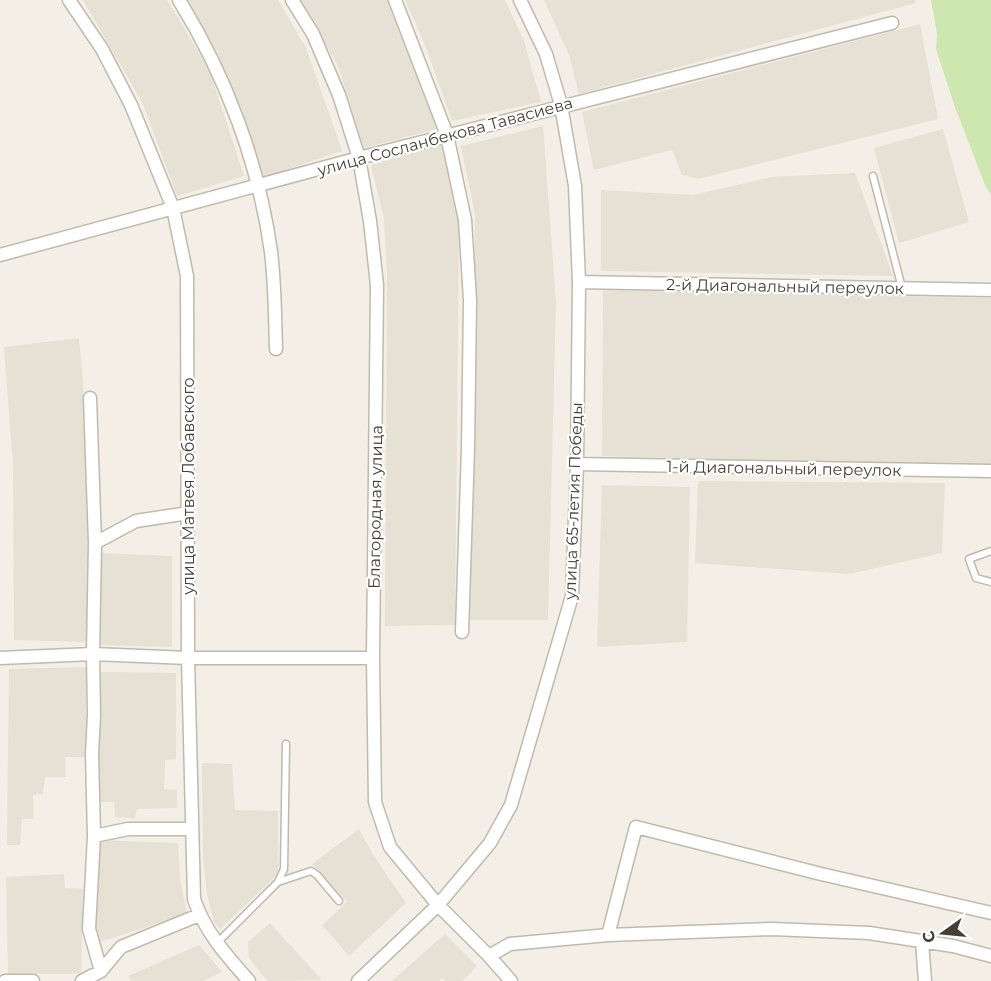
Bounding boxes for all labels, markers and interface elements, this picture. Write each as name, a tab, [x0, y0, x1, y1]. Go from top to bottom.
street label: улица Сосланбекова Тавасиева	[314, 93, 575, 180]
street label: 2-й Диагональный переулок	[666, 275, 905, 298]
street label: улица Матвея Лобавского	[179, 377, 198, 596]
street label: улица 65-летия Победы	[561, 402, 586, 601]
street label: Благородная улица	[365, 425, 386, 589]
street label: 1-й Диагональный переулок	[666, 457, 902, 480]
north arrow	[913, 903, 973, 963]
text: С	[918, 928, 940, 945]

